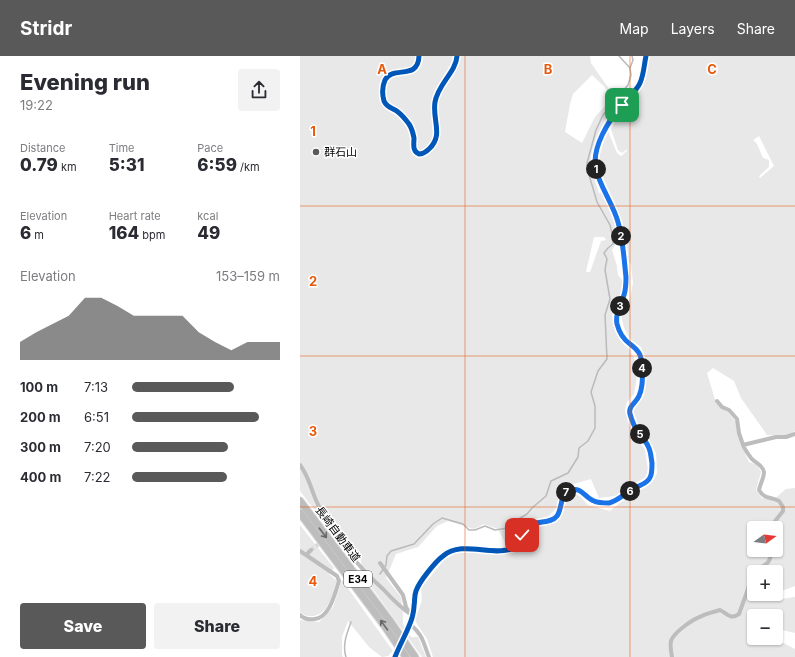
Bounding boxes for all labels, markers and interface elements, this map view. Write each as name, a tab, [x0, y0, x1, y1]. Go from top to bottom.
text: Stridr	[20, 17, 72, 40]
text: Map	[620, 20, 649, 37]
text: Layers	[671, 20, 715, 37]
text: Share	[737, 20, 775, 37]
text: A	[377, 61, 387, 77]
text: B	[544, 61, 553, 77]
text: C	[707, 61, 717, 77]
text: Evening run	[20, 69, 150, 95]
button: share	[238, 69, 280, 111]
pin	[605, 88, 639, 122]
icon: arrive	[611, 94, 633, 116]
text: 19:22	[20, 97, 53, 113]
text: 1	[310, 123, 316, 139]
text: Distance	[20, 141, 65, 155]
text: Time	[109, 141, 134, 155]
text: Pace	[197, 141, 223, 155]
place label: 群石山	[324, 145, 357, 159]
marker: 群石山	[311, 147, 321, 157]
text: 0.79	[20, 155, 58, 175]
text: 5:31	[109, 155, 144, 175]
text: 6:59	[197, 155, 237, 175]
pin: 1	[586, 159, 606, 179]
text: km	[58, 160, 77, 174]
text: /km	[237, 160, 260, 174]
text: 1	[594, 162, 598, 176]
text: Elevation	[20, 209, 67, 223]
text: Heart rate	[109, 209, 161, 223]
text: kcal	[197, 209, 218, 223]
text: 6	[20, 223, 31, 243]
text: 164	[109, 223, 139, 243]
text: 49	[197, 223, 220, 243]
pin: 2	[611, 226, 631, 246]
text: m	[31, 228, 44, 242]
text: bpm	[139, 228, 165, 242]
text: 2	[618, 229, 624, 243]
text: Elevation	[20, 268, 76, 284]
text: 153–159 m	[216, 268, 280, 284]
text: 2	[309, 273, 317, 289]
pin: 3	[610, 296, 630, 316]
text: 3	[616, 299, 624, 313]
pin: 4	[632, 358, 652, 378]
text: 4	[638, 361, 646, 375]
text: 100 m	[20, 379, 58, 395]
text: 7:13	[84, 379, 108, 395]
text: 200 m	[20, 409, 61, 425]
text: 6:51	[84, 409, 109, 425]
text: 3	[309, 423, 317, 439]
pin: 5	[630, 424, 650, 444]
text: 5	[636, 427, 644, 441]
text: 300 m	[20, 439, 61, 455]
text: 7:20	[84, 439, 111, 455]
text: 400 m	[20, 469, 61, 485]
text: 7:22	[84, 469, 111, 485]
pin: 6	[620, 481, 640, 501]
pin: 7	[556, 482, 576, 502]
text: 6	[626, 484, 634, 498]
text: 7	[563, 485, 569, 499]
street label: 長崎自動車道	[313, 503, 363, 565]
pin	[505, 518, 539, 552]
north arrow	[747, 521, 783, 557]
map controls	[747, 521, 783, 645]
icon: check	[511, 524, 533, 546]
one-way arrow	[319, 527, 328, 538]
button: +	[747, 565, 783, 601]
road number: E34	[344, 571, 372, 587]
text: 4	[309, 573, 318, 589]
button: Save	[20, 603, 146, 649]
button: Share	[154, 603, 280, 649]
button: −	[747, 609, 783, 645]
one-way arrow	[380, 620, 388, 631]

